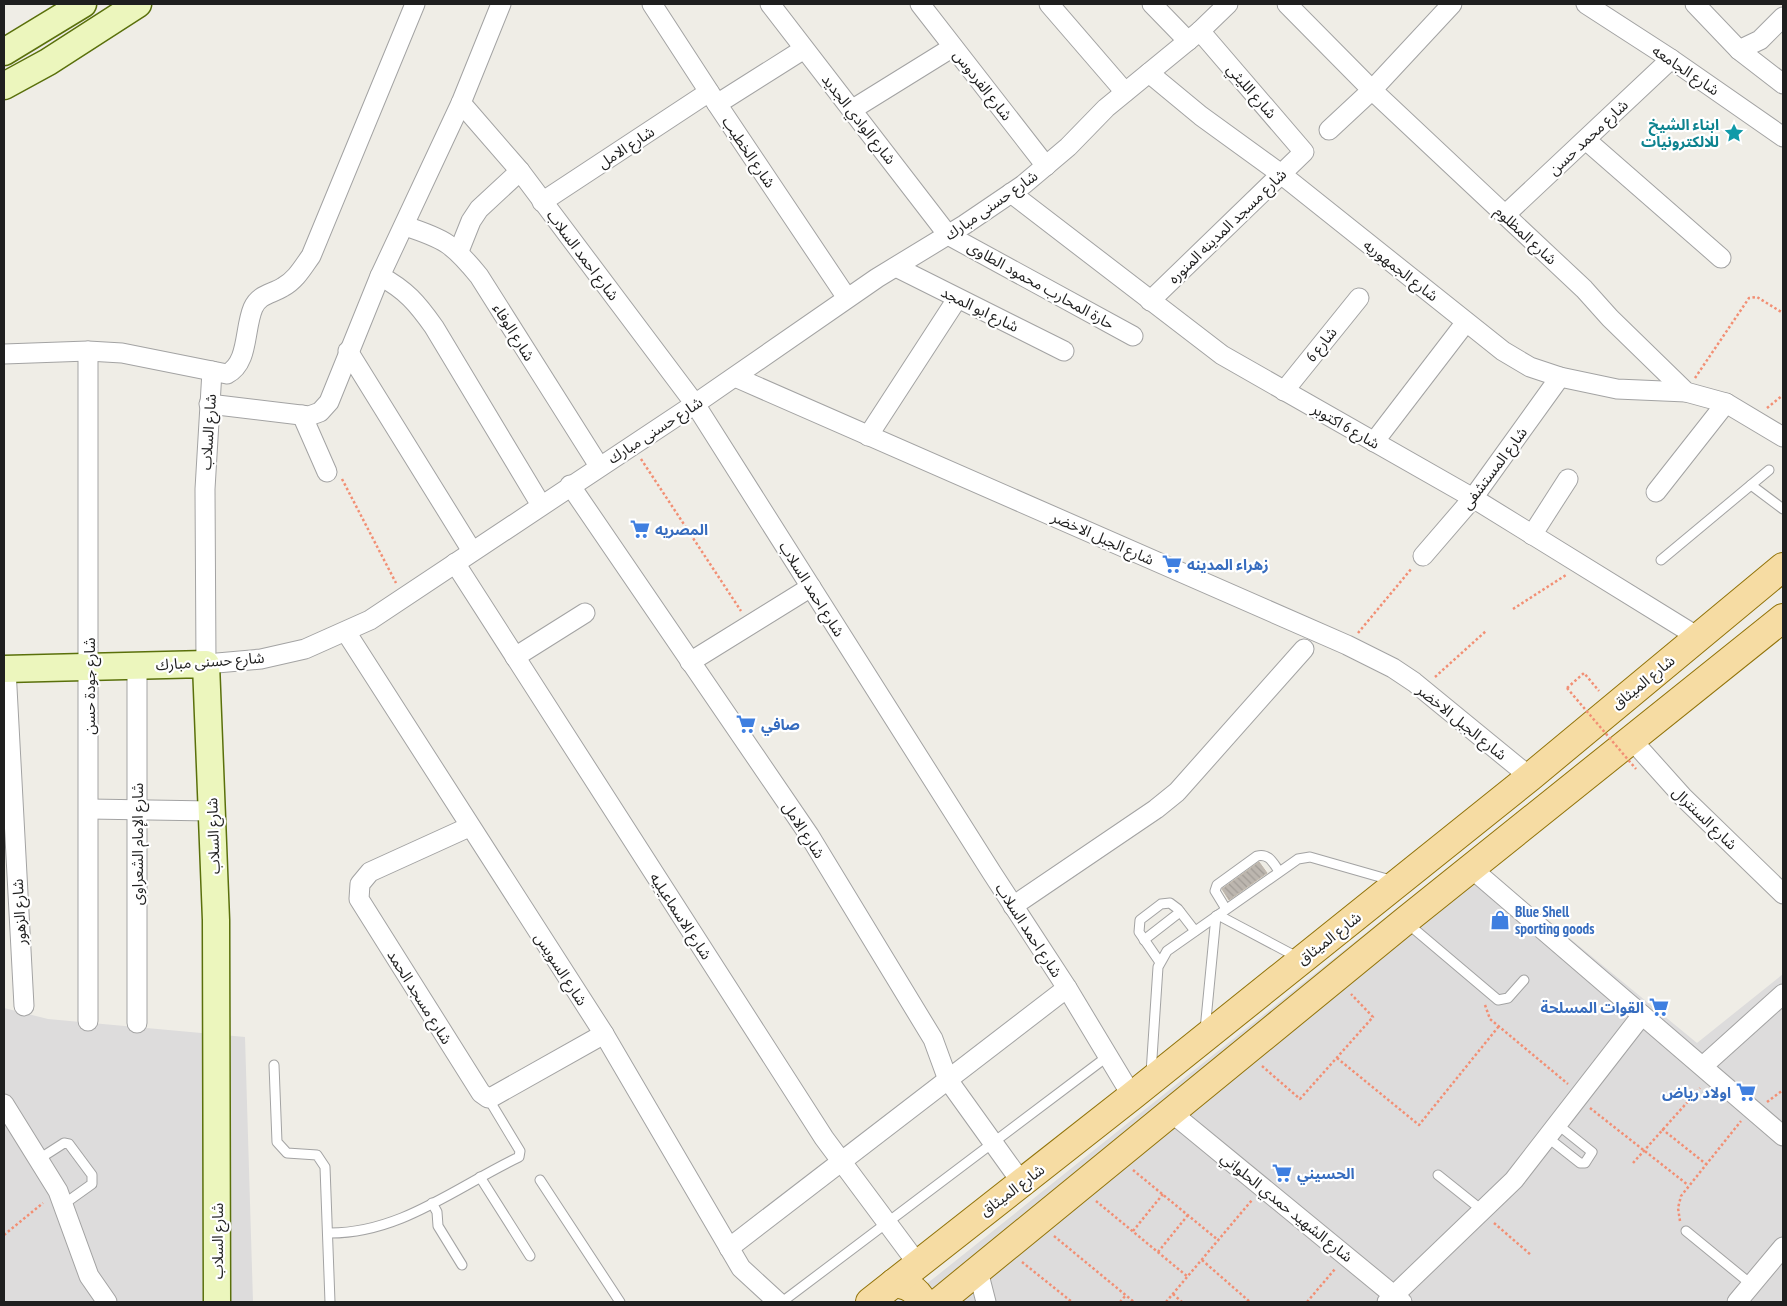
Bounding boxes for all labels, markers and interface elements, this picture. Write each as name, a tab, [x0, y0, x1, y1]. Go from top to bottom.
street label: شارع الجامعه	[1647, 41, 1723, 102]
street label: شارع الفردوس	[947, 46, 1017, 126]
street label: شارع الليثي	[1221, 60, 1281, 125]
street label: شارع الوادي الجديد	[815, 70, 900, 170]
street label: شارع محمد حسن	[1544, 95, 1634, 181]
street label: شارع الخطيب	[716, 113, 780, 193]
place label: ابناء الشيخ للالكترونيات	[1641, 115, 1719, 151]
street label: شارع الامل	[594, 122, 660, 175]
place icon: ابناء الشيخ للالكترونيات	[1723, 122, 1745, 144]
street label: شارع مسجد المدينه المنوره	[1164, 164, 1292, 290]
street label: شارع حسنى مبارك	[941, 166, 1043, 247]
street label: شارع المظلوم	[1489, 201, 1561, 271]
street label: شارع احمد السلاب	[540, 206, 623, 306]
street label: شارع الجمهوريه	[1358, 235, 1442, 308]
street label: حارة المحارب محمود الطاوى	[964, 237, 1118, 333]
street label: شارع ابو المجد	[937, 282, 1022, 339]
street label: شارع الوفاء	[486, 300, 539, 366]
street label: شارع 6	[1301, 323, 1343, 367]
street label: شارع حسنى مبارك	[604, 392, 708, 470]
street label: شارع السلاب	[196, 393, 223, 471]
street label: شارع 6 اكتوبر	[1307, 399, 1383, 456]
street label: شارع المستشفى	[1457, 423, 1534, 515]
street label: شارع الجبل الاخضر	[1047, 507, 1157, 572]
supermarket icon: المصريه	[629, 518, 651, 540]
place label: المصريه	[655, 520, 708, 539]
street label: شارع احمد السلاب	[773, 538, 849, 642]
supermarket icon: زهراء المدينه	[1161, 553, 1183, 575]
place label: زهراء المدينه	[1187, 555, 1269, 574]
street label: شارع جودة حسن	[80, 637, 102, 735]
street label: شارع حسنى مبارك	[155, 648, 266, 677]
street label: شارع الميثاق	[1608, 651, 1680, 716]
street label: شارع الجبل الاخضر	[1411, 679, 1511, 766]
supermarket icon: صافي	[735, 713, 757, 735]
place label: صافي	[761, 715, 800, 736]
street label: شارع الإمام الشعراوى	[128, 782, 150, 905]
street label: شارع السنترال	[1666, 782, 1742, 856]
street label: شارع السلاب	[202, 797, 227, 875]
street label: شارع الامل	[776, 798, 829, 864]
street label: شارع الاسماعيليه	[643, 869, 716, 965]
street label: شارع الزهور	[8, 878, 33, 947]
street label: شارع احمد السلاب	[989, 879, 1067, 983]
place label: Blue Shell sporting goods	[1515, 902, 1595, 938]
street label: شارع الميثاق	[1293, 907, 1367, 971]
shop icon: Blue Shell sporting goods	[1489, 909, 1511, 931]
street label: شارع السويس	[528, 929, 592, 1011]
street label: شارع مسجد الحمد	[381, 946, 457, 1049]
supermarket icon: القوات المسلحة	[1648, 996, 1670, 1018]
place label: القوات المسلحة	[1541, 998, 1644, 1017]
supermarket icon: اولاد رياض	[1735, 1081, 1757, 1103]
place label: اولاد رياض	[1662, 1083, 1731, 1102]
street label: شارع الشهيد حمدي الحلواني	[1215, 1148, 1357, 1269]
street label: شارع الميثاق	[976, 1159, 1050, 1223]
supermarket icon: الحسيني	[1271, 1162, 1293, 1184]
place label: الحسيني	[1297, 1164, 1355, 1185]
street label: شارع السلاب	[208, 1203, 230, 1279]

